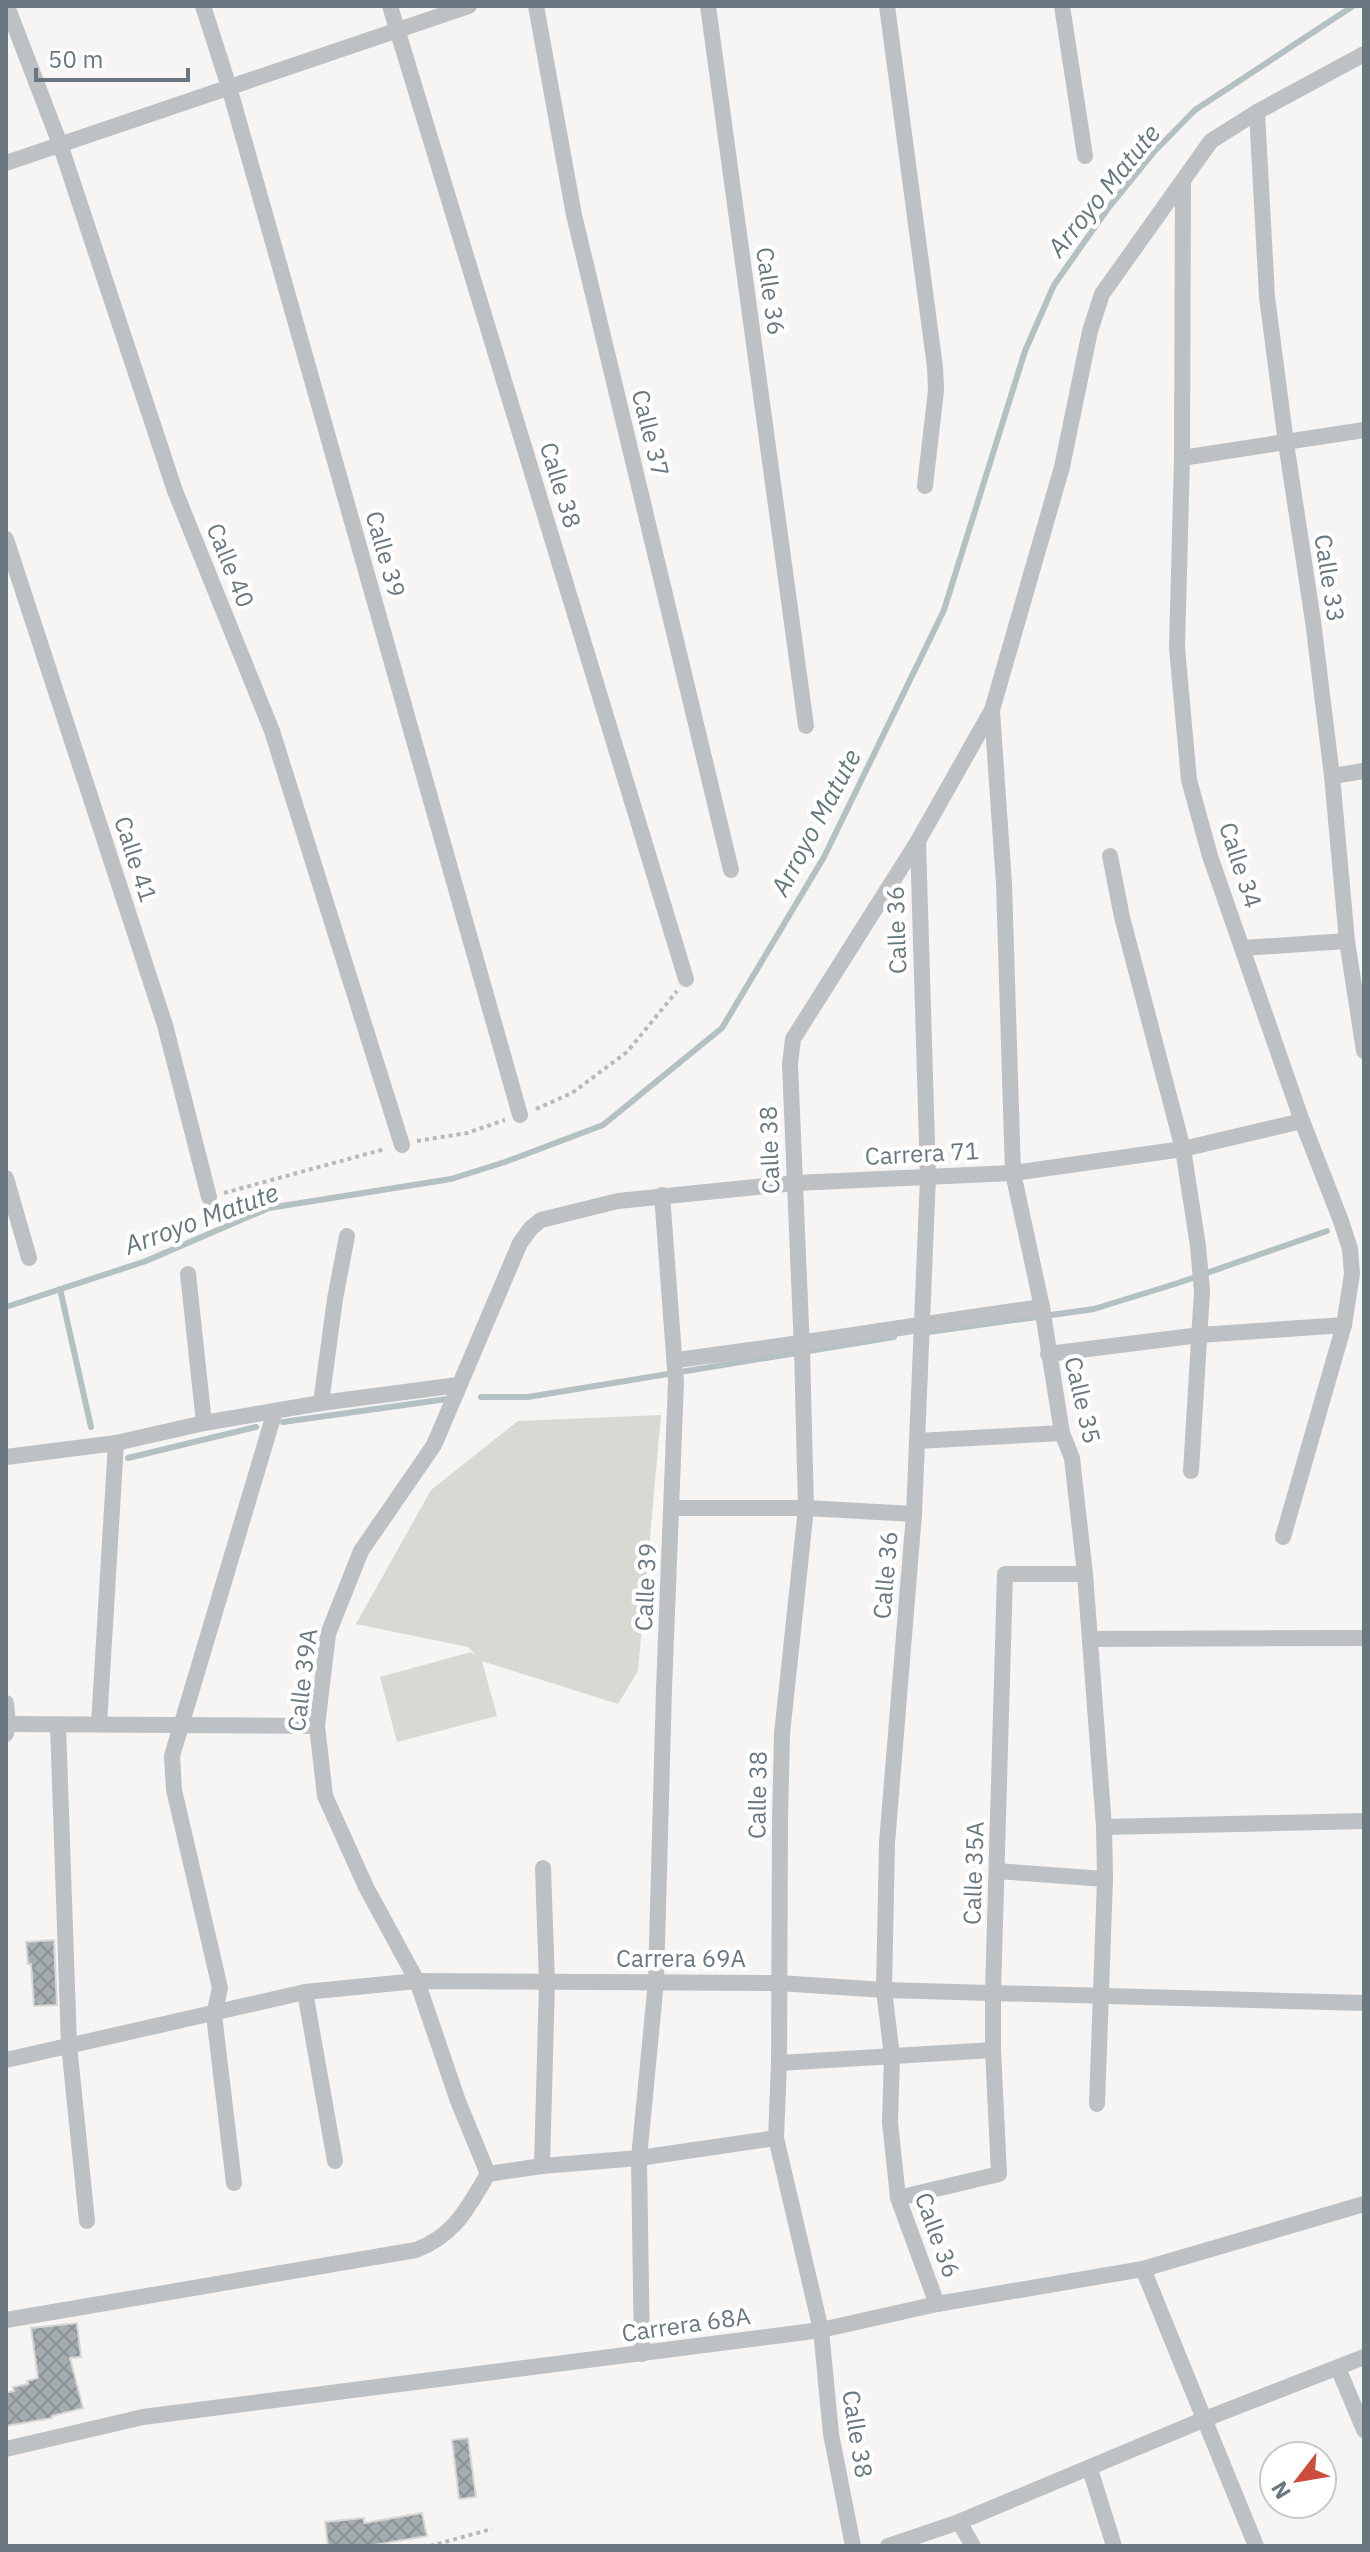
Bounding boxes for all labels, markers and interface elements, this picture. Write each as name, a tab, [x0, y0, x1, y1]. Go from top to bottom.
scale bar	[36, 32, 188, 82]
text: 50 m	[48, 43, 103, 75]
water label: Arroyo Matute	[1038, 117, 1167, 264]
street label: Calle 36	[749, 245, 793, 337]
street label: Calle 37	[625, 386, 677, 480]
street label: Calle 38	[533, 438, 589, 532]
street label: Calle 39	[358, 507, 414, 601]
street label: Calle 40	[200, 518, 262, 612]
street label: Calle 33	[1307, 532, 1353, 624]
water label: Arroyo Matute	[762, 743, 868, 902]
street label: Calle 41	[107, 812, 165, 906]
street label: Calle 34	[1212, 818, 1270, 912]
street label: Calle 36	[878, 885, 914, 975]
street label: Calle 38	[751, 1105, 787, 1195]
street label: Carrera 71	[864, 1134, 980, 1172]
water label: Arroyo Matute	[118, 1174, 283, 1262]
street label: Calle 35	[1057, 1353, 1109, 1447]
street label: Calle 36	[865, 1530, 905, 1620]
street label: Calle 39	[627, 1542, 663, 1632]
street label: Calle 39A	[280, 1627, 324, 1733]
street label: Calle 38	[740, 1751, 774, 1839]
street label: Calle 35A	[955, 1821, 991, 1925]
street label: Carrera 69A	[616, 1942, 746, 1974]
street label: Calle 36	[908, 2188, 968, 2282]
street label: Carrera 68A	[620, 2299, 752, 2349]
street label: Calle 38	[835, 2388, 881, 2480]
north arrow	[1258, 2440, 1338, 2520]
text: N	[1264, 2476, 1297, 2505]

